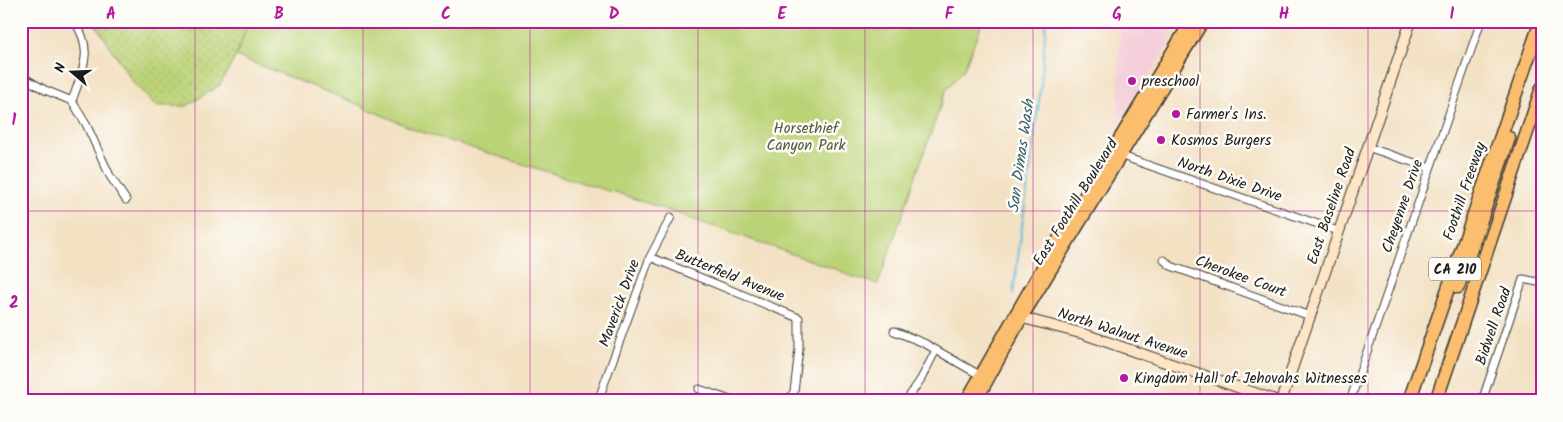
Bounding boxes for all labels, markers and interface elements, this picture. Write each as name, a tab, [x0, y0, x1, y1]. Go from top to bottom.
text: A	[106, 2, 116, 27]
text: B	[274, 2, 284, 27]
text: C	[441, 2, 451, 27]
text: D	[609, 2, 620, 27]
text: E	[778, 2, 788, 27]
text: F	[945, 2, 955, 27]
text: G	[1112, 2, 1122, 27]
text: H	[1279, 2, 1289, 27]
text: I	[1450, 2, 1455, 27]
north arrow	[48, 48, 98, 98]
text: N	[49, 60, 73, 76]
place label: preschool	[1141, 70, 1200, 94]
marker: preschool	[1126, 75, 1138, 87]
water label: San Dimas Wash	[1001, 97, 1042, 214]
place label: Farmer's Ins.	[1186, 103, 1267, 127]
text: 1	[12, 108, 17, 133]
marker: Farmer's Ins.	[1170, 108, 1182, 120]
park label: Horsethief Canyon Park	[766, 117, 846, 158]
place label: Kosmos Burgers	[1171, 129, 1272, 153]
street label: East Foothill Boulevard	[1027, 134, 1125, 271]
marker: Kosmos Burgers	[1155, 134, 1167, 146]
street label: Foothill Freeway	[1437, 138, 1493, 244]
street label: East Baseline Road	[1301, 144, 1363, 268]
street label: North Dixie Drive	[1174, 151, 1285, 209]
street label: Cheyenne Drive	[1376, 156, 1430, 256]
street label: Butterfield Avenue	[671, 243, 788, 309]
street label: Cherokee Court	[1192, 249, 1290, 305]
street label: Maverick Drive	[593, 256, 647, 350]
road number: CA 210	[1429, 258, 1481, 280]
street label: Bidwell Road	[1469, 284, 1519, 368]
text: 2	[9, 291, 19, 316]
street label: North Walnut Avenue	[1055, 302, 1191, 366]
place label: Kingdom Hall of Jehovahs Witnesses	[1134, 367, 1367, 391]
marker: Kingdom Hall of Jehovahs Witnesses	[1118, 372, 1130, 384]

